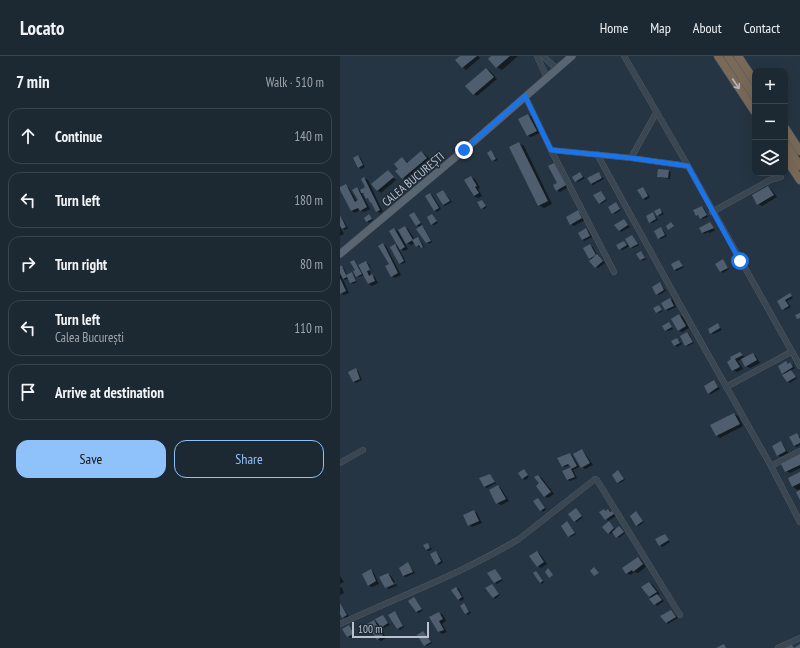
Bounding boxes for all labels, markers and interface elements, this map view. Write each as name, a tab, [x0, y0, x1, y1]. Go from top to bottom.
text: Locato	[20, 16, 65, 40]
text: Home	[600, 19, 628, 37]
text: Map	[650, 19, 671, 37]
text: About	[693, 19, 722, 37]
text: Contact	[744, 19, 780, 37]
map controls	[752, 68, 788, 176]
button: +	[752, 68, 788, 104]
text: 7 min	[16, 71, 50, 93]
text: Walk · 510 m	[266, 74, 324, 91]
one-way arrow	[733, 78, 741, 90]
button: −	[752, 104, 788, 140]
icon: ahead	[17, 125, 39, 147]
text: Continue	[55, 127, 102, 146]
text: 140 m	[294, 128, 323, 145]
button: layers	[752, 140, 788, 176]
route end	[455, 141, 473, 159]
street label: CALEA BUCUREȘTI	[379, 149, 447, 209]
icon: left	[17, 189, 39, 211]
text: Turn left	[55, 191, 100, 210]
text: 180 m	[294, 192, 323, 209]
route start	[731, 252, 749, 270]
icon: right	[17, 253, 39, 275]
text: Turn right	[55, 255, 107, 274]
text: 80 m	[300, 256, 323, 273]
text: Turn left	[55, 310, 100, 329]
icon: left	[17, 317, 39, 339]
text: 110 m	[294, 320, 323, 337]
text: Calea București	[55, 329, 124, 346]
icon: arrive	[17, 381, 39, 403]
text: Arrive at destination	[55, 383, 164, 402]
button: Save	[16, 440, 166, 478]
button: Share	[174, 440, 324, 478]
scale bar	[352, 620, 429, 639]
text: 100 m	[358, 622, 382, 636]

